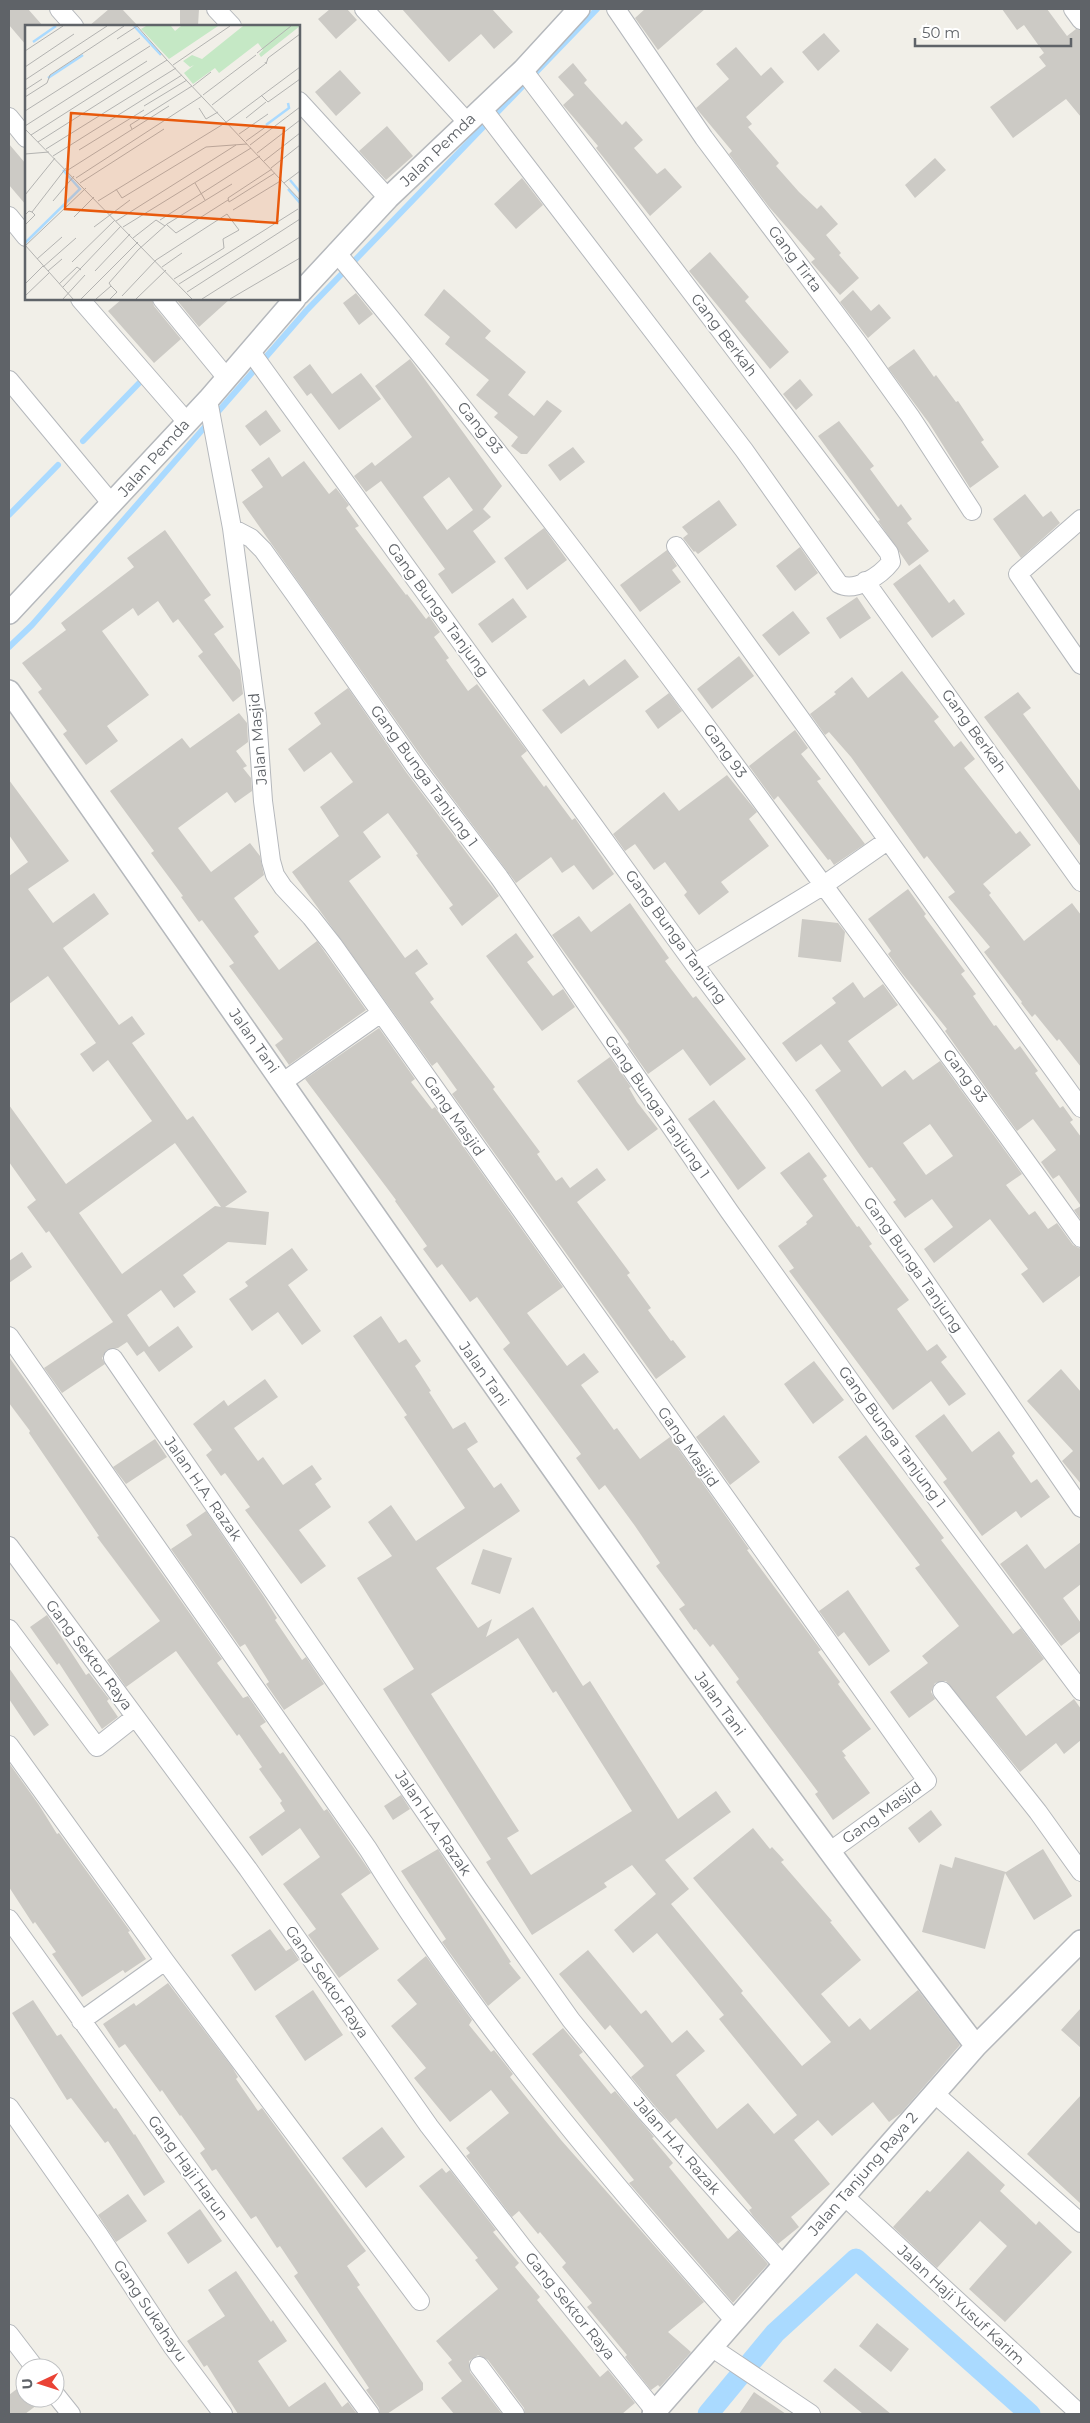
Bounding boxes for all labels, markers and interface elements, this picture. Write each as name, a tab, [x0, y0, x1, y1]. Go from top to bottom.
scale bar	[915, 15, 1071, 47]
text: 50 m	[922, 23, 960, 42]
inset map	[25, 25, 300, 300]
street label: Jalan Pemda	[395, 109, 479, 191]
street label: Gang Tirta	[764, 222, 827, 296]
street label: Gang Berkah	[687, 289, 762, 380]
street label: Gang 93	[453, 398, 507, 458]
street label: Jalan Pemda	[113, 415, 193, 501]
street label: Gang Bunga Tanjung	[383, 539, 493, 680]
street label: Gang Berkah	[938, 685, 1011, 776]
street label: Jalan Masjid	[244, 692, 271, 787]
street label: Gang Bunga Tanjung 1	[367, 701, 482, 850]
street label: Gang 93	[699, 720, 751, 781]
street label: Gang Bunga Tanjung	[621, 866, 731, 1007]
street label: Jalan Tani	[225, 1004, 284, 1077]
street label: Gang Bunga Tanjung 1	[601, 1031, 714, 1182]
street label: Gang 93	[939, 1045, 992, 1106]
street label: Gang Masjid	[420, 1072, 489, 1160]
street label: Gang Bunga Tanjung	[859, 1193, 967, 1336]
street label: Jalan Tani	[455, 1337, 514, 1410]
street label: Gang Bunga Tanjung 1	[835, 1362, 950, 1511]
street label: Gang Masjid	[654, 1403, 723, 1491]
street label: Jalan H.A. Razak	[160, 1432, 246, 1544]
street label: Gang Sektor Raya	[42, 1596, 137, 1714]
street label: Jalan Tani	[690, 1667, 750, 1739]
street label: Jalan H.A. Razak	[391, 1766, 476, 1879]
street label: Gang Masjid	[838, 1777, 925, 1848]
street label: Gang Sektor Raya	[281, 1922, 373, 2042]
street label: Jalan H.A. Razak	[629, 2092, 725, 2198]
street label: Jalan Tanjung Raya 2	[803, 2108, 921, 2240]
street label: Gang Haji Harun	[144, 2111, 233, 2224]
street label: Jalan Haji Yusuf Karim	[893, 2240, 1029, 2369]
street label: Gang Sektor Raya	[521, 2248, 620, 2363]
street label: Gang Sukahayu	[109, 2256, 191, 2365]
north arrow	[15, 2358, 65, 2408]
text: U	[18, 2378, 36, 2390]

